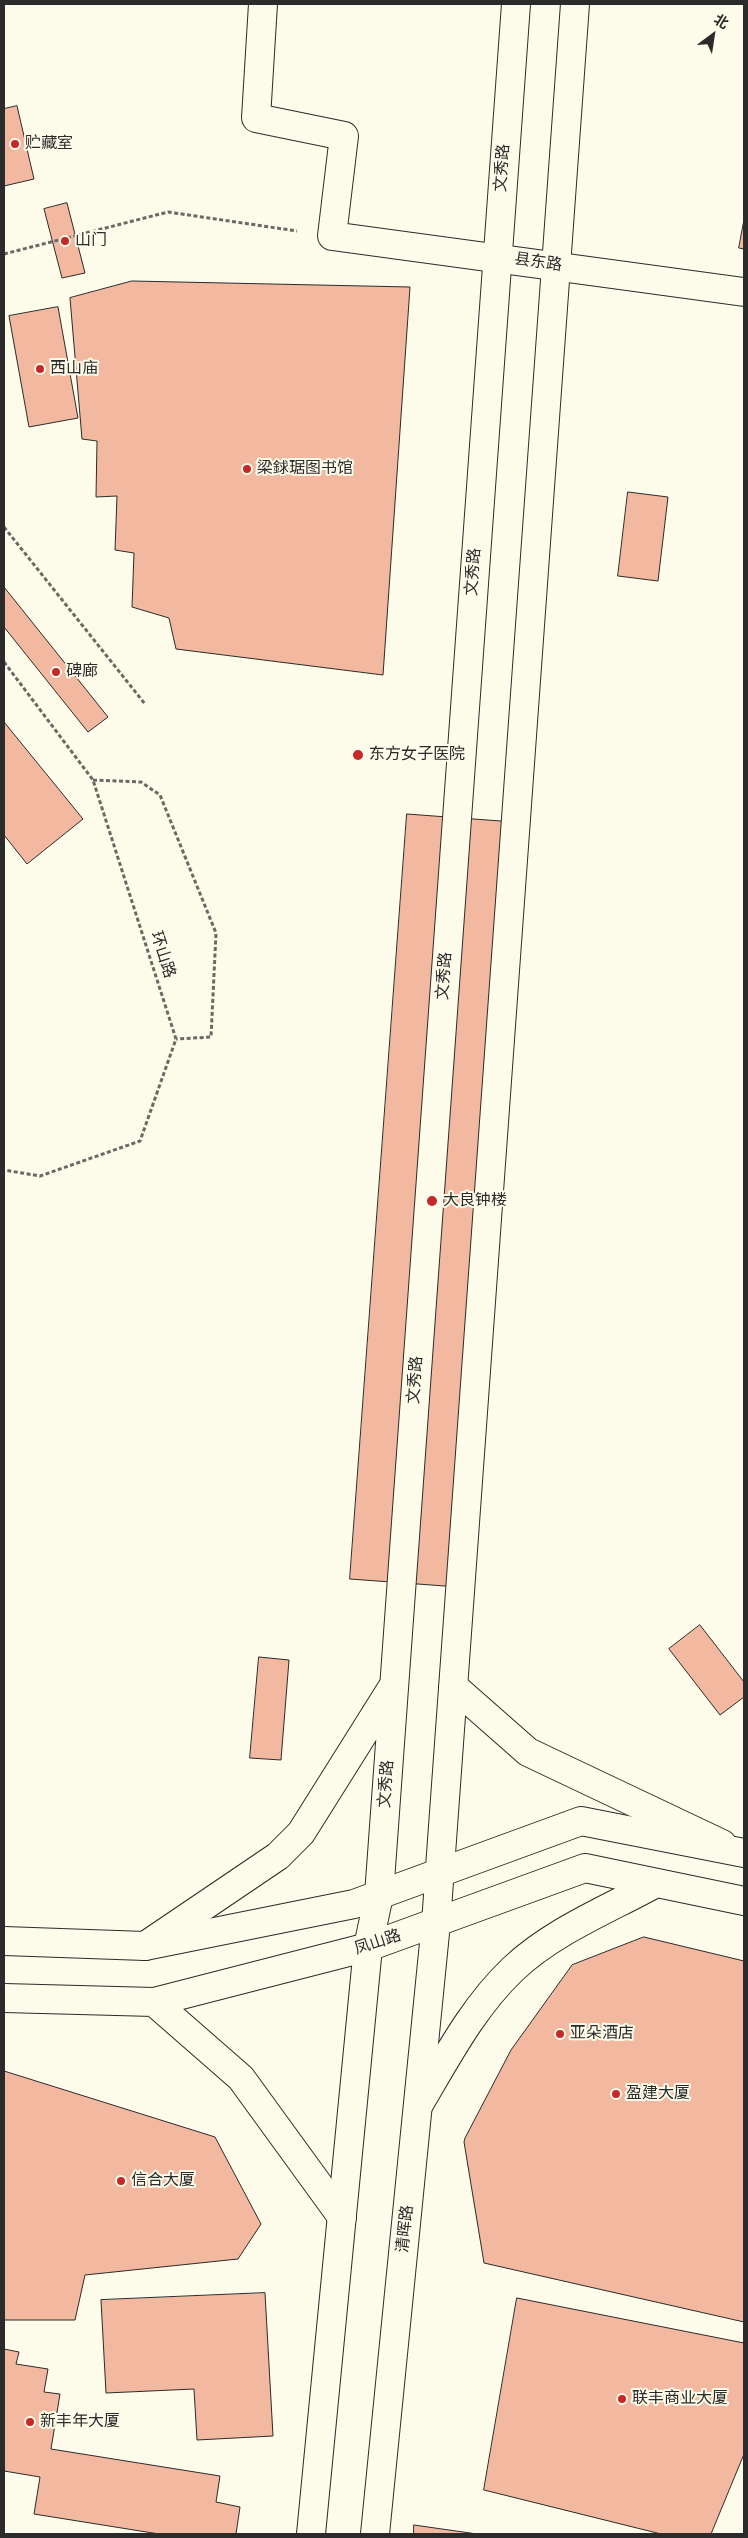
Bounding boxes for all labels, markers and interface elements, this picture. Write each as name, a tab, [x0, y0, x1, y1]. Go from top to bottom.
north arrow	[688, 10, 738, 60]
text: 北	[710, 10, 732, 33]
place label: 贮藏室	[25, 134, 73, 154]
marker: 贮藏室	[9, 138, 21, 150]
street label: 文秀路	[492, 143, 514, 193]
place label: 山门	[75, 231, 107, 251]
marker: 山门	[59, 235, 71, 247]
street label: 县东路	[513, 250, 563, 276]
place label: 西山庙	[50, 359, 98, 379]
marker: 西山庙	[34, 363, 46, 375]
place label: 梁銶琚图书馆	[257, 459, 353, 479]
marker: 梁銶琚图书馆	[241, 463, 253, 475]
street label: 文秀路	[463, 547, 485, 597]
place label: 碑廊	[66, 662, 98, 682]
marker: 碑廊	[50, 666, 62, 678]
place label: 东方女子医院	[369, 745, 465, 765]
marker: 东方女子医院	[351, 748, 365, 762]
street label: 环山路	[145, 929, 179, 981]
street label: 文秀路	[434, 951, 456, 1001]
place label: 大良钟楼	[443, 1191, 507, 1211]
marker: 大良钟楼	[425, 1194, 439, 1208]
street label: 文秀路	[405, 1355, 427, 1405]
street label: 文秀路	[376, 1759, 398, 1809]
street label: 凤山路	[352, 1926, 404, 1960]
place label: 亚朵酒店	[570, 2024, 634, 2044]
marker: 亚朵酒店	[554, 2028, 566, 2040]
place label: 盈建大厦	[626, 2084, 690, 2104]
marker: 盈建大厦	[610, 2088, 622, 2100]
place label: 信合大厦	[131, 2171, 195, 2191]
marker: 信合大厦	[115, 2175, 127, 2187]
street label: 清晖路	[394, 2204, 418, 2254]
place label: 联丰商业大厦	[632, 2389, 728, 2409]
marker: 联丰商业大厦	[616, 2393, 628, 2405]
place label: 新丰年大厦	[40, 2412, 120, 2432]
marker: 新丰年大厦	[24, 2416, 36, 2428]

